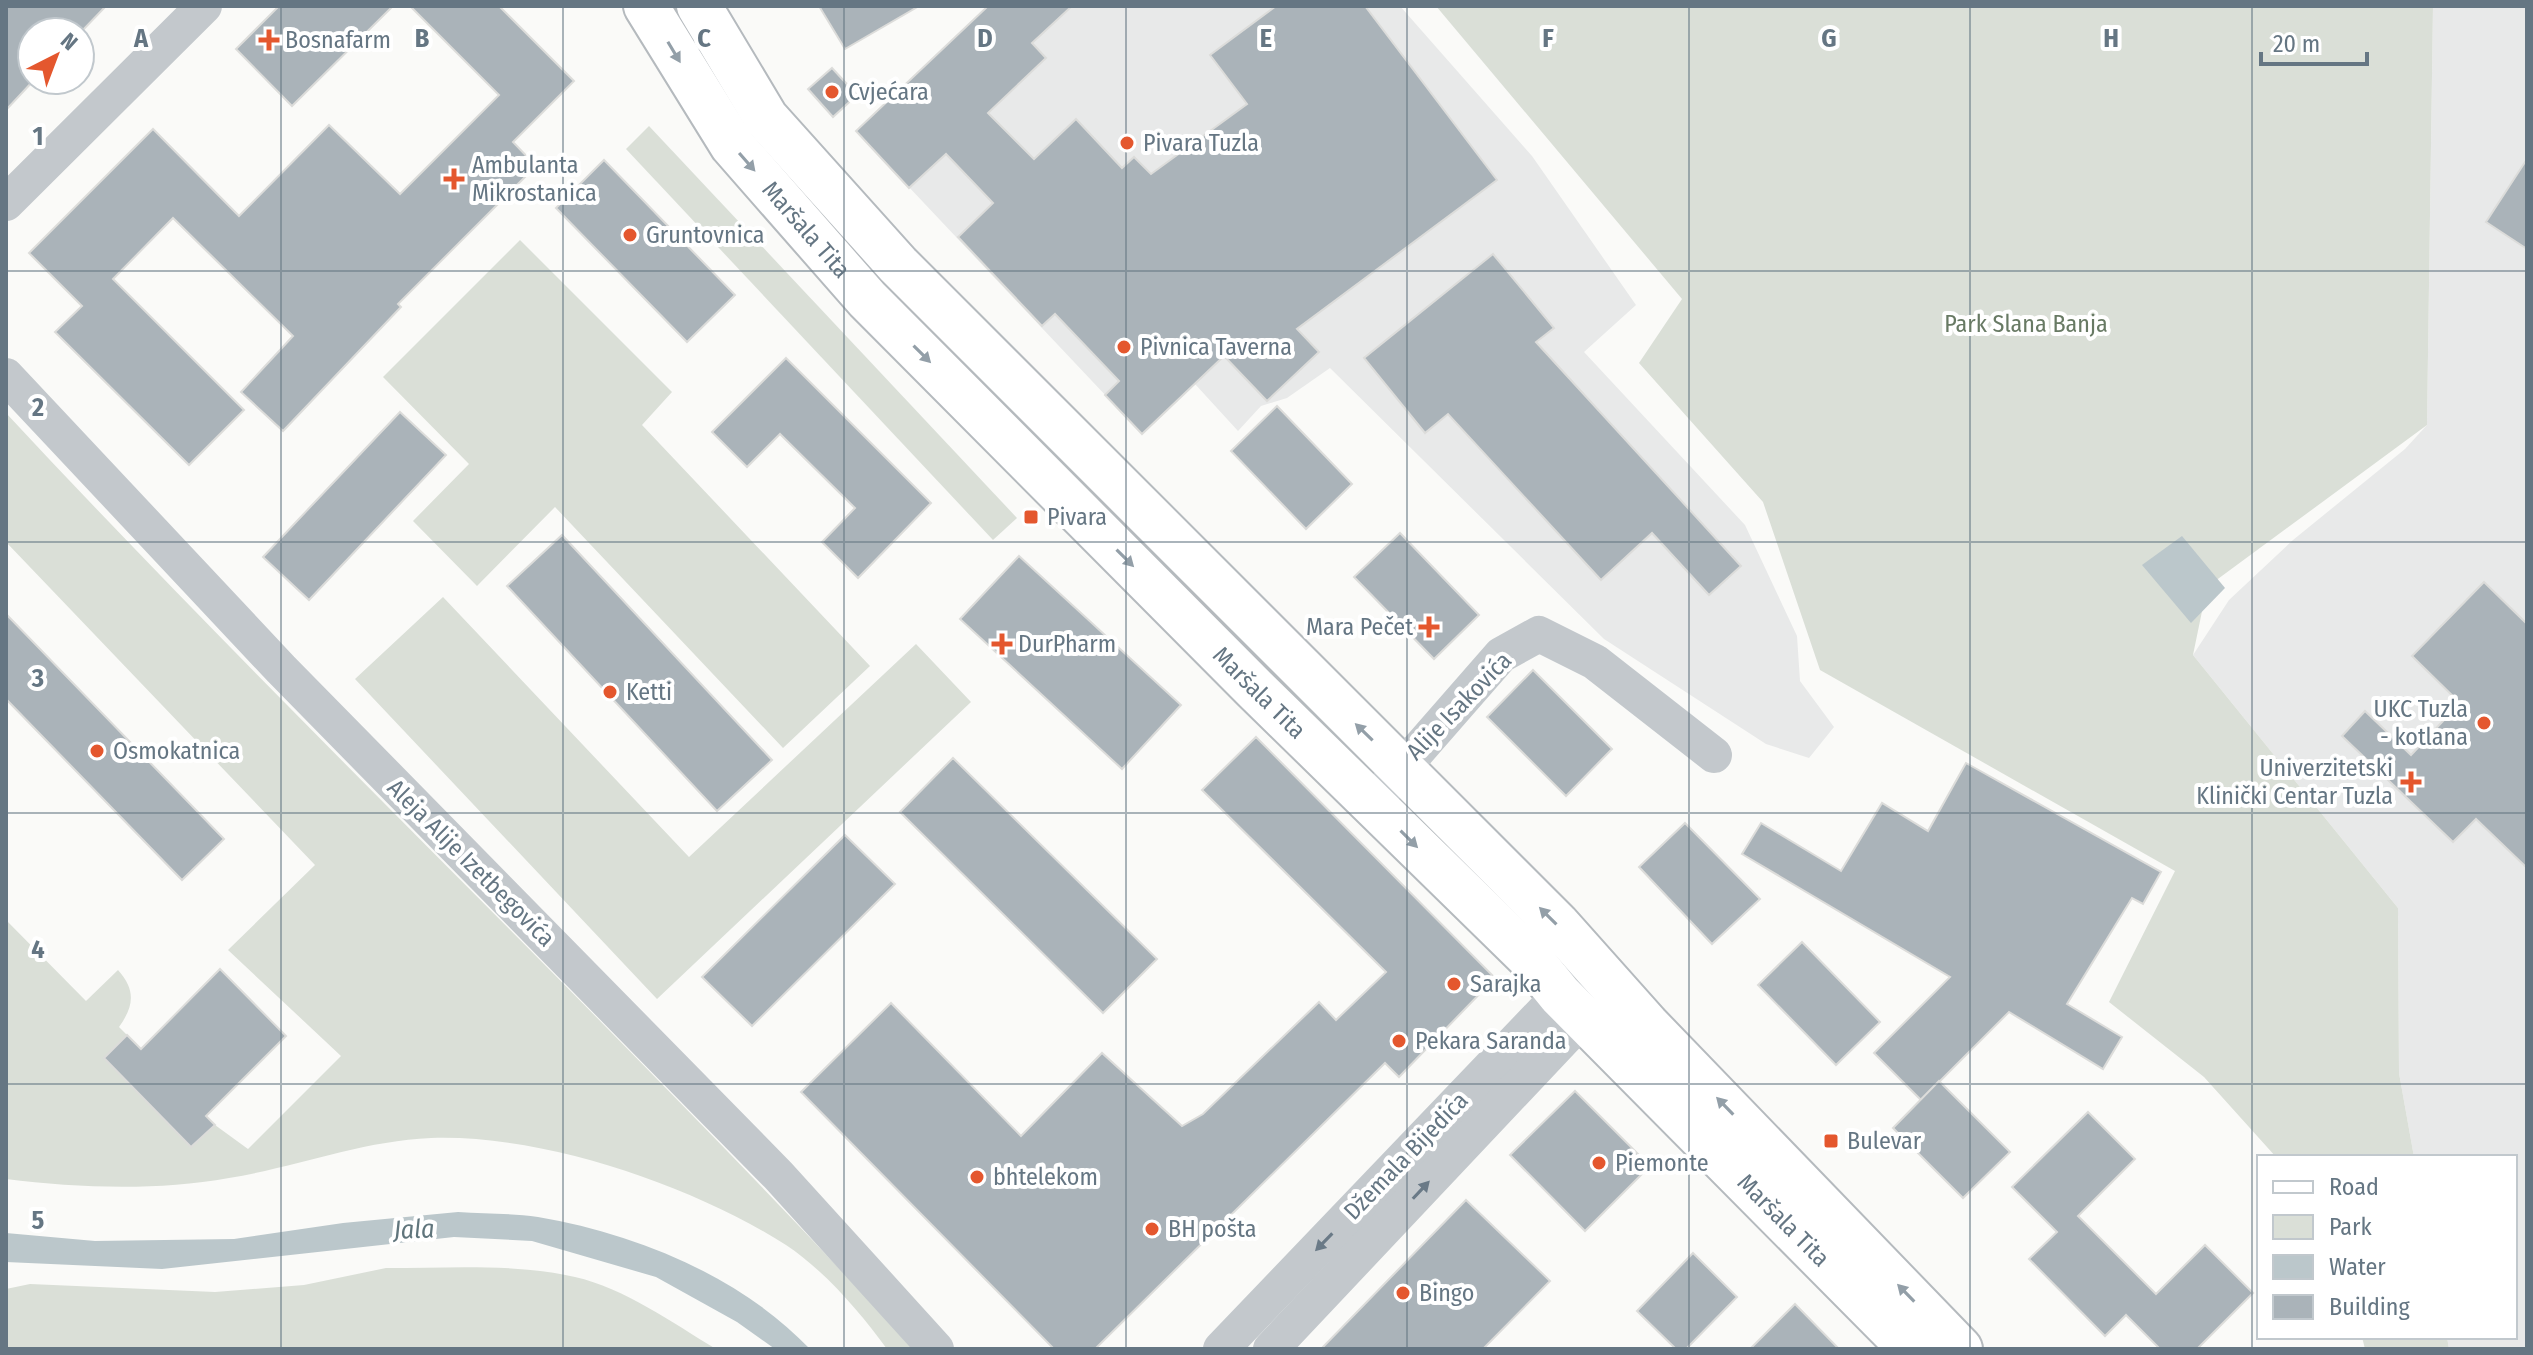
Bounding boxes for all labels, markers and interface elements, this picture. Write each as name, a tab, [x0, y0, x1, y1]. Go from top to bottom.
north arrow	[16, 16, 96, 96]
scale bar	[2261, 16, 2367, 66]
text: A	[133, 23, 149, 54]
text: B	[415, 23, 430, 54]
text: C	[697, 23, 711, 54]
text: D	[977, 23, 993, 54]
text: E	[1260, 23, 1272, 54]
text: F	[1542, 23, 1554, 54]
text: G	[1821, 23, 1837, 54]
text: H	[2103, 23, 2119, 54]
place label: Bosnafarm	[285, 26, 391, 54]
text: N	[55, 27, 83, 56]
text: 20 m	[2273, 30, 2320, 58]
marker: Bosnafarm	[260, 31, 278, 49]
one-way arrow	[666, 41, 680, 63]
place label: Cvjećara	[848, 78, 929, 106]
marker: Cvjećara	[823, 83, 841, 101]
text: 1	[33, 121, 44, 152]
place label: Pivara Tuzla	[1143, 129, 1259, 157]
marker: Pivara Tuzla	[1118, 134, 1136, 152]
place label: Ambulanta Mikrostanica	[472, 151, 597, 207]
one-way arrow	[737, 152, 755, 171]
marker: Ambulanta Mikrostanica	[443, 168, 465, 190]
street label: Maršala Tita	[757, 176, 856, 284]
place label: Gruntovnica	[646, 221, 765, 249]
marker: Gruntovnica	[621, 226, 639, 244]
park label: Park Slana Banja	[1944, 310, 2108, 338]
place label: Pivnica Taverna	[1140, 333, 1292, 361]
marker: Pivnica Taverna	[1115, 338, 1133, 356]
one-way arrow	[912, 344, 930, 363]
text: 2	[31, 392, 44, 423]
place label: Pivara	[1047, 503, 1107, 531]
marker: Pivara	[1022, 508, 1040, 526]
one-way arrow	[1115, 548, 1134, 567]
place label: Mara Pečet	[1306, 613, 1413, 641]
marker: Mara Pečet	[1420, 618, 1438, 636]
place label: DurPharm	[1018, 630, 1116, 658]
marker: DurPharm	[993, 635, 1011, 653]
street label: Maršala Tita	[1207, 641, 1311, 744]
street label: Alije Isakovića	[1401, 646, 1517, 766]
text: 3	[31, 663, 44, 694]
place label: Ketti	[626, 678, 672, 706]
marker: Ketti	[601, 683, 619, 701]
place label: UKC Tuzla - kotlana	[2374, 695, 2468, 751]
marker: UKC Tuzla - kotlana	[2475, 714, 2493, 732]
one-way arrow	[1355, 723, 1374, 742]
place label: Osmokatnica	[113, 737, 240, 765]
marker: Osmokatnica	[88, 742, 106, 760]
place label: Univerzitetski Klinički Centar Tuzla	[2196, 754, 2393, 810]
marker: Univerzitetski Klinički Centar Tuzla	[2400, 771, 2422, 793]
street label: Aleja Alije Izetbegovića	[382, 774, 560, 952]
one-way arrow	[1400, 829, 1418, 848]
one-way arrow	[1539, 907, 1558, 926]
text: 4	[31, 934, 45, 965]
place label: Sarajka	[1470, 970, 1541, 998]
marker: Sarajka	[1445, 975, 1463, 993]
place label: Pekara Saranda	[1415, 1027, 1567, 1055]
marker: Pekara Saranda	[1390, 1032, 1408, 1050]
street label: Džemala Bijedića	[1338, 1086, 1474, 1226]
one-way arrow	[1717, 1097, 1735, 1116]
place label: Bulevar	[1847, 1127, 1922, 1155]
marker: Bulevar	[1822, 1132, 1840, 1150]
place label: Piemonte	[1615, 1149, 1709, 1177]
marker: Piemonte	[1590, 1154, 1608, 1172]
legend	[2257, 1155, 2517, 1339]
place label: bhtelekom	[993, 1163, 1098, 1191]
marker: bhtelekom	[968, 1168, 986, 1186]
street label: Maršala Tita	[1732, 1168, 1835, 1272]
text: Road	[2329, 1173, 2379, 1201]
one-way arrow	[1411, 1181, 1429, 1200]
text: 5	[32, 1205, 45, 1236]
water label: Jala	[391, 1213, 435, 1246]
text: Park	[2329, 1213, 2372, 1241]
place label: BH pošta	[1168, 1215, 1256, 1243]
marker: BH pošta	[1143, 1220, 1161, 1238]
one-way arrow	[1315, 1232, 1333, 1251]
text: Water	[2329, 1253, 2386, 1281]
place label: Bingo	[1419, 1279, 1474, 1307]
marker: Bingo	[1394, 1284, 1412, 1302]
one-way arrow	[1897, 1284, 1916, 1303]
text: Building	[2329, 1293, 2411, 1321]

